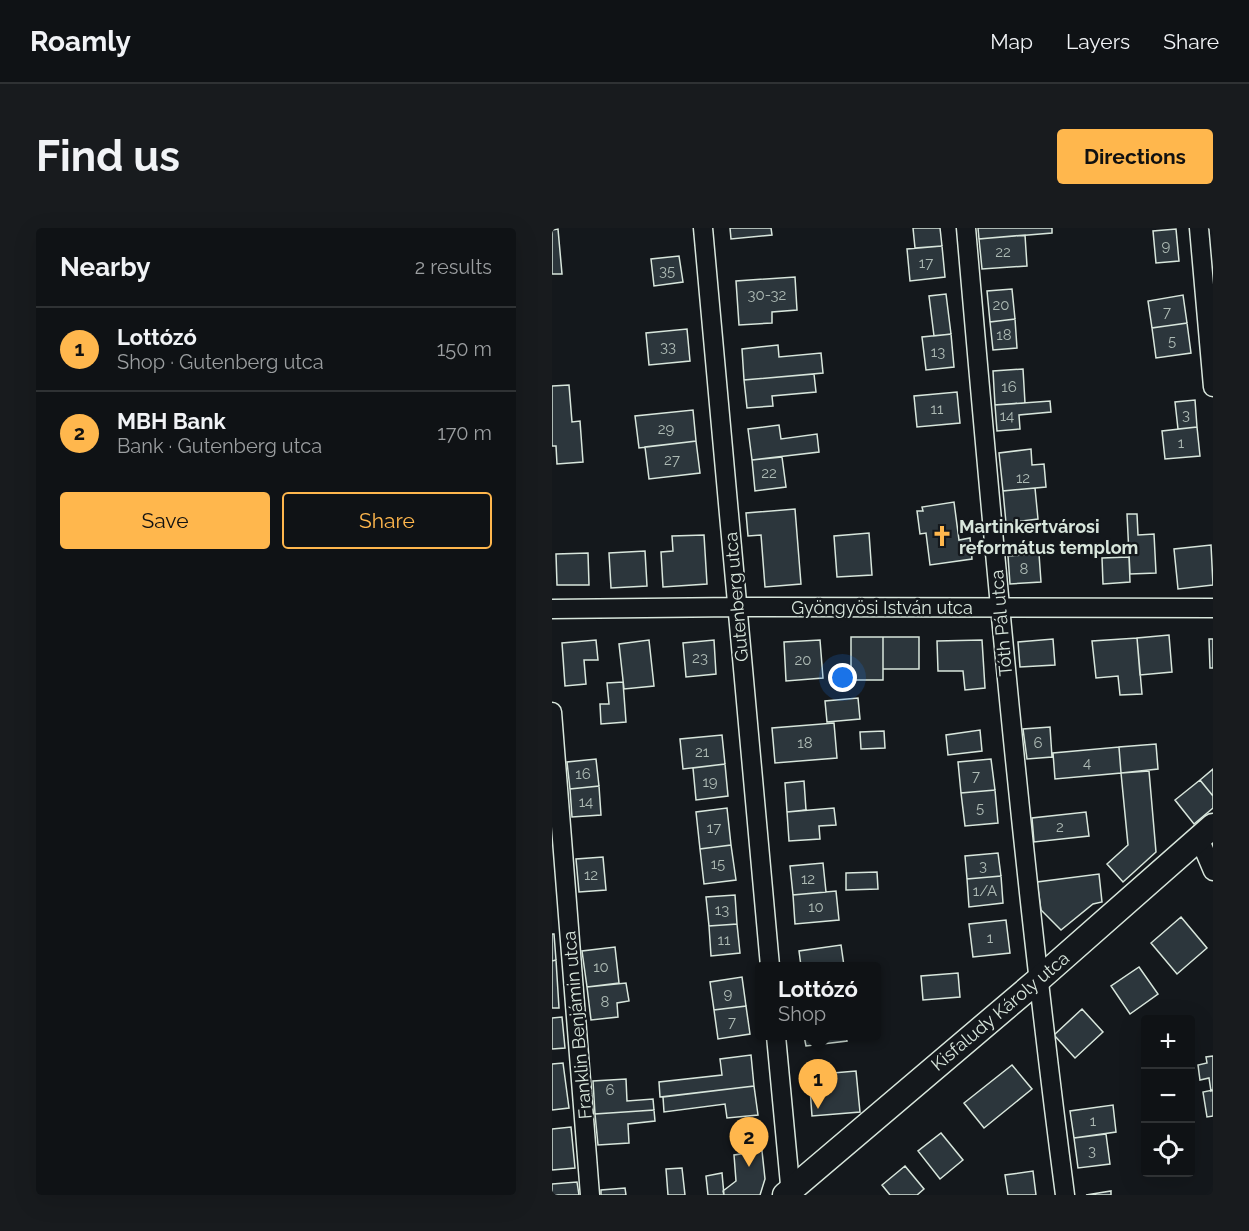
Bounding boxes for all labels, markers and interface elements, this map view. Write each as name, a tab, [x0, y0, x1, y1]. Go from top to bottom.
text: Roamly	[30, 25, 131, 58]
text: Map	[990, 29, 1033, 54]
text: Layers	[1066, 29, 1130, 54]
text: Share	[1163, 29, 1219, 54]
button: Directions	[1057, 129, 1213, 184]
text: Find us	[36, 132, 180, 181]
house number: 9	[1162, 237, 1171, 255]
house number: 22	[995, 243, 1011, 261]
text: Nearby	[60, 252, 150, 282]
house number: 17	[919, 254, 933, 272]
text: 2 results	[415, 255, 492, 279]
house number: 35	[659, 262, 675, 280]
house number: 30-32	[748, 286, 787, 304]
house number: 20	[993, 296, 1010, 314]
house number: 7	[1163, 303, 1171, 321]
text: Lottózó	[117, 324, 197, 350]
house number: 18	[996, 326, 1012, 344]
house number: 5	[1168, 332, 1176, 350]
text: 1	[75, 337, 84, 361]
text: 150 m	[437, 337, 492, 361]
house number: 33	[660, 338, 676, 356]
house number: 13	[931, 343, 945, 361]
text: Shop · Gutenberg utca	[117, 350, 324, 374]
house number: 16	[1001, 378, 1017, 396]
house number: 11	[931, 400, 944, 418]
house number: 3	[1182, 406, 1190, 424]
house number: 14	[1000, 407, 1014, 425]
text: MBH Bank	[117, 408, 226, 434]
house number: 29	[658, 420, 675, 438]
text: 2	[74, 421, 85, 445]
text: 170 m	[437, 421, 492, 445]
text: Bank · Gutenberg utca	[117, 434, 322, 458]
house number: 1	[1178, 434, 1185, 452]
house number: 27	[664, 451, 680, 469]
house number: 22	[761, 464, 777, 482]
house number: 12	[1016, 469, 1030, 487]
button: Save	[60, 492, 270, 549]
button: Share	[282, 492, 492, 549]
place label: Martinkertvárosi református templom	[959, 516, 1138, 558]
church icon: Martinkertvárosi református templom	[930, 524, 954, 548]
street label: Gutenberg utca	[720, 531, 752, 663]
house number: 8	[1020, 560, 1029, 578]
street label: Tóth Pál utca	[986, 569, 1016, 677]
street label: Gyöngyösi István utca	[791, 597, 973, 618]
house number: 23	[692, 649, 708, 667]
house number: 20	[795, 651, 812, 669]
your location	[828, 663, 857, 692]
house number: 18	[797, 734, 813, 752]
house number: 6	[1033, 734, 1043, 752]
house number: 21	[695, 743, 710, 761]
house number: 4	[1083, 754, 1091, 772]
house number: 16	[575, 765, 591, 783]
house number: 7	[972, 767, 980, 785]
house number: 19	[702, 773, 718, 791]
house number: 14	[579, 793, 593, 811]
house number: 5	[976, 799, 984, 817]
house number: 2	[1056, 818, 1064, 836]
house number: 17	[707, 819, 721, 837]
house number: 15	[711, 855, 725, 873]
house number: 3	[979, 857, 987, 875]
house number: 12	[584, 866, 598, 884]
house number: 12	[801, 870, 815, 888]
house number: 1/A	[973, 882, 997, 900]
house number: 10	[808, 898, 824, 916]
house number: 13	[715, 901, 729, 919]
house number: 1	[987, 929, 994, 947]
street label: Franklin Benjámin utca	[558, 930, 596, 1120]
house number: 11	[718, 931, 731, 949]
street label: Kisfaludy Károly utca	[927, 947, 1073, 1075]
house number: 10	[593, 958, 609, 976]
popup	[755, 962, 881, 1040]
text: Lottózó	[778, 976, 858, 1002]
house number: 9	[724, 985, 733, 1003]
house number: 8	[601, 993, 610, 1011]
text: Shop	[778, 1002, 826, 1026]
house number: 7	[728, 1013, 736, 1031]
map controls	[1141, 1015, 1195, 1177]
button: +	[1141, 1015, 1195, 1069]
pin: 1	[798, 1060, 838, 1109]
button: −	[1141, 1069, 1195, 1123]
house number: 6	[605, 1081, 615, 1099]
house number: 1	[1090, 1112, 1097, 1130]
pin: 2	[730, 1118, 768, 1167]
button: locate	[1141, 1123, 1195, 1177]
house number: 3	[1088, 1142, 1096, 1160]

